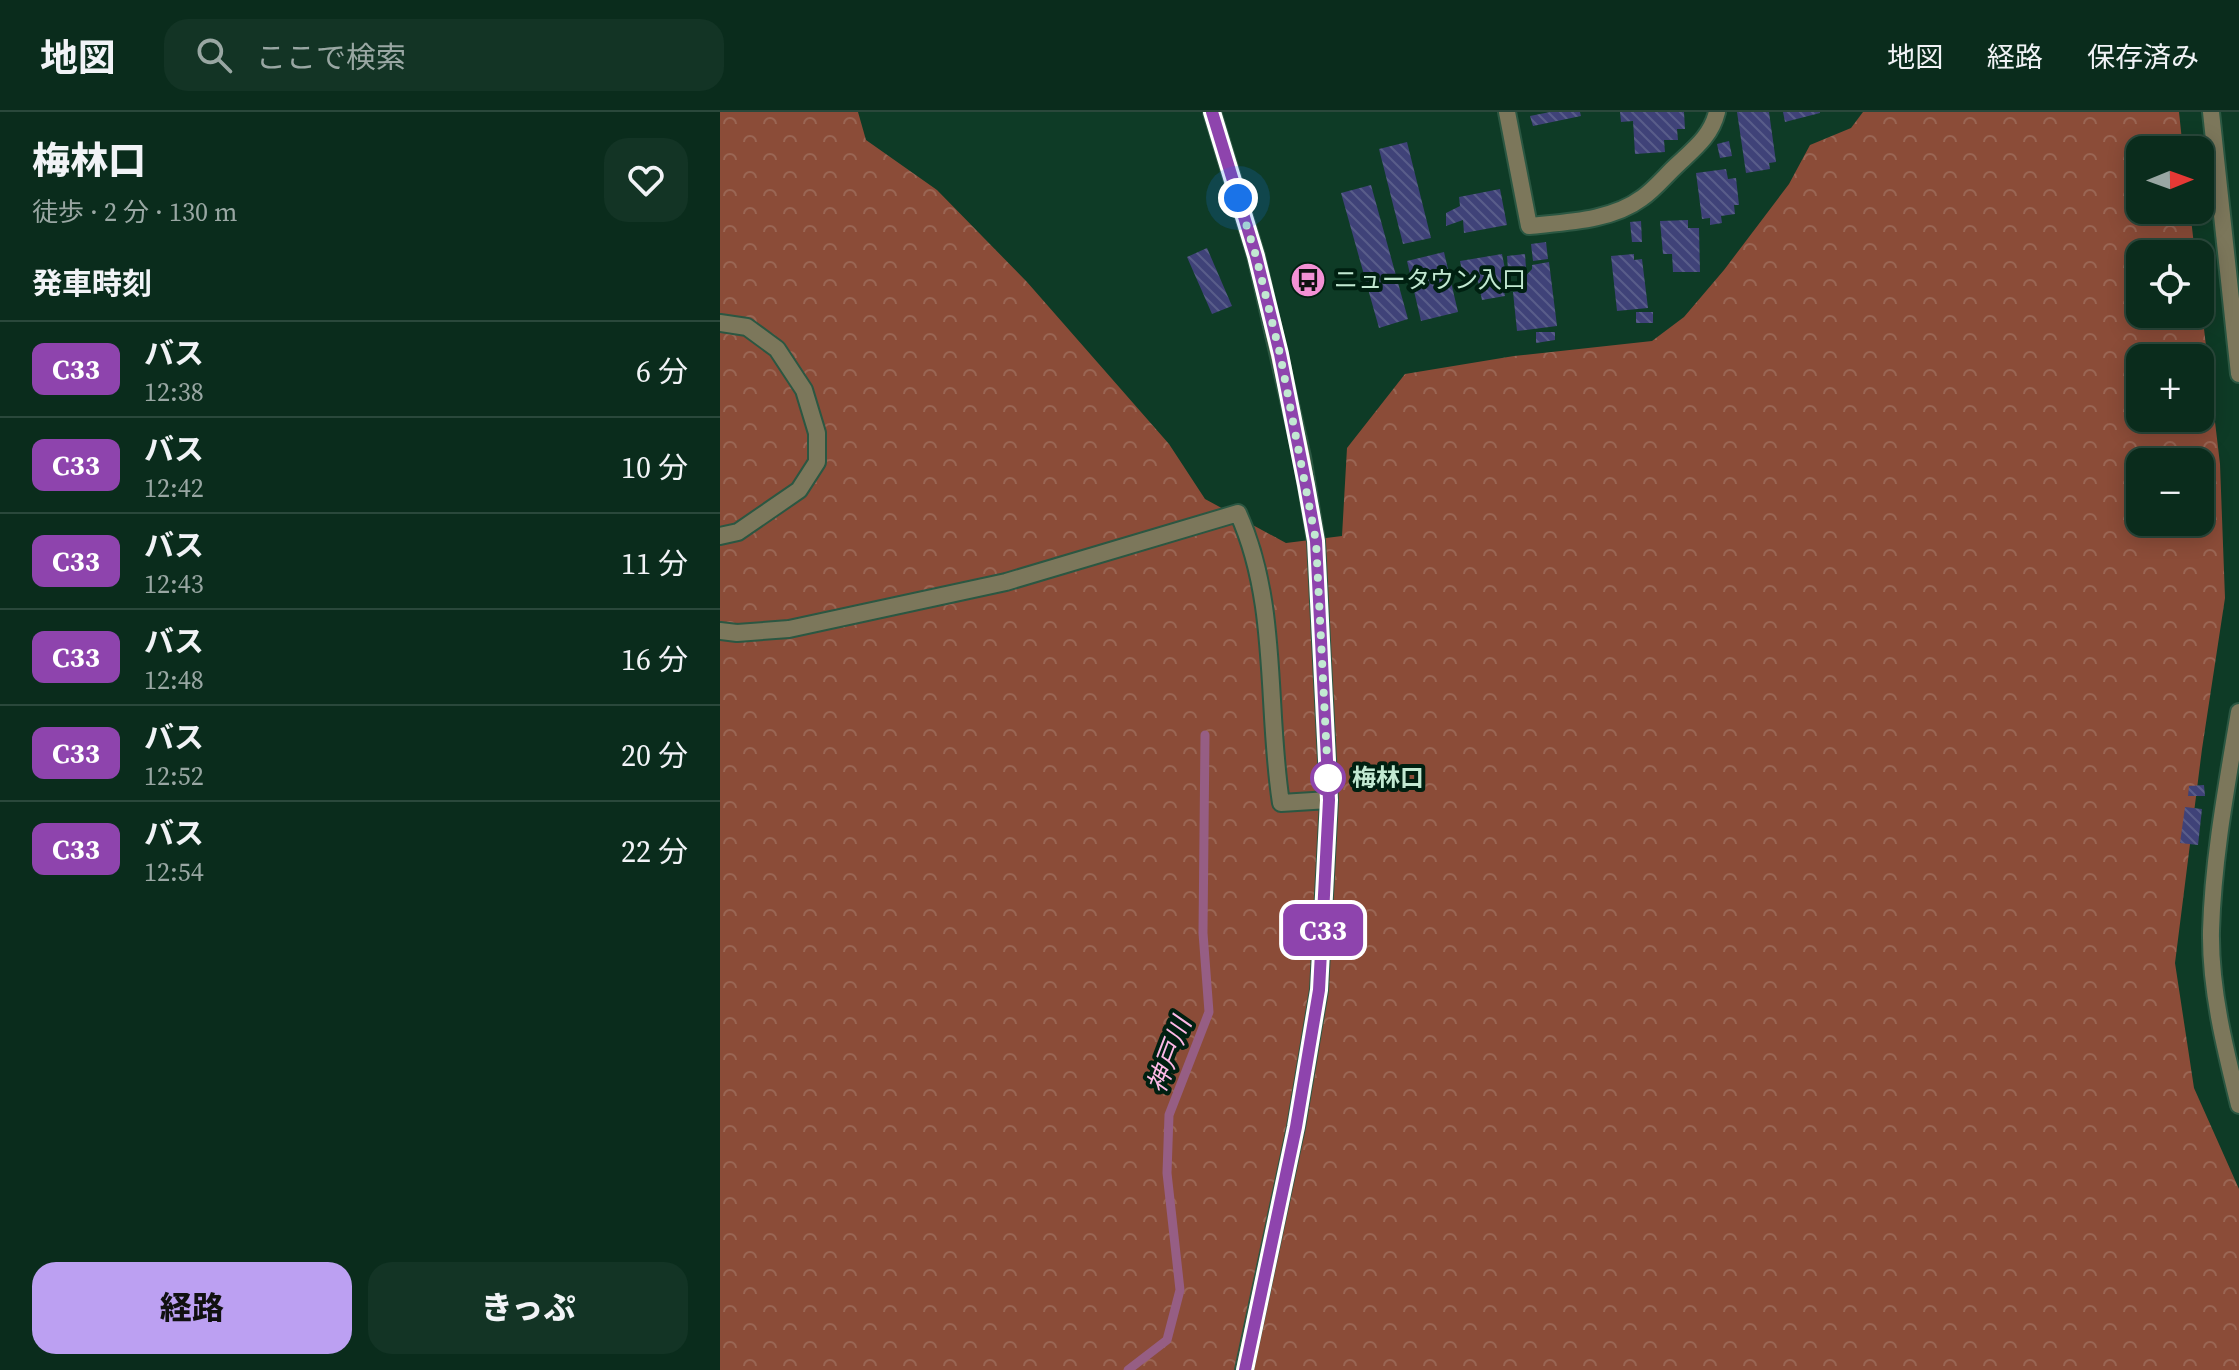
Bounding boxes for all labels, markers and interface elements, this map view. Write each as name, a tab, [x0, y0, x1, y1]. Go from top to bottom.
search box	[164, 19, 724, 91]
text: 地図	[40, 32, 116, 84]
icon: search	[192, 33, 236, 77]
text: ここで検索	[256, 37, 406, 78]
text: 地図	[1887, 38, 1943, 76]
text: 経路	[1987, 38, 2043, 76]
text: 保存済み	[2087, 38, 2199, 76]
text: 梅林口	[32, 135, 146, 187]
north arrow	[2126, 136, 2214, 224]
map controls	[2126, 136, 2214, 536]
button: heart	[604, 138, 688, 222]
your location	[1218, 178, 1258, 218]
text: 徒歩 · 2 分 · 130 m	[32, 194, 237, 230]
button: locate	[2126, 240, 2214, 328]
bus stop icon: ニュータウン入口	[1289, 261, 1327, 299]
text: 発車時刻	[32, 263, 152, 304]
place label: ニュータウン入口	[1334, 263, 1526, 296]
text: バス	[144, 333, 204, 374]
button: +	[2126, 344, 2214, 432]
text: C33	[52, 350, 100, 388]
text: 6 分	[636, 351, 688, 392]
text: 12:38	[144, 374, 204, 410]
text: バス	[144, 429, 204, 470]
text: C33	[52, 446, 100, 484]
text: 10 分	[621, 447, 688, 488]
button: −	[2126, 448, 2214, 536]
text: 12:42	[144, 470, 204, 506]
text: バス	[144, 525, 204, 566]
text: C33	[52, 542, 100, 580]
text: 11 分	[621, 543, 688, 584]
text: 12:43	[144, 566, 204, 602]
text: バス	[144, 621, 204, 662]
text: C33	[52, 638, 100, 676]
text: 16 分	[621, 639, 688, 680]
text: 12:48	[144, 662, 204, 698]
text: バス	[144, 717, 204, 758]
text: C33	[52, 734, 100, 772]
text: 20 分	[621, 735, 688, 776]
text: 12:52	[144, 758, 204, 794]
marker: 梅林口	[1311, 761, 1345, 795]
place label: 梅林口	[1352, 761, 1424, 794]
text: バス	[144, 813, 204, 854]
text: C33	[52, 830, 100, 868]
text: 22 分	[621, 831, 688, 872]
text: 12:54	[144, 854, 204, 890]
line badge: C33	[1277, 904, 1369, 956]
text: C33	[1299, 911, 1347, 949]
water label: 神戸川	[1138, 1009, 1201, 1098]
button: 経路	[32, 1262, 352, 1354]
button: きっぷ	[368, 1262, 688, 1354]

